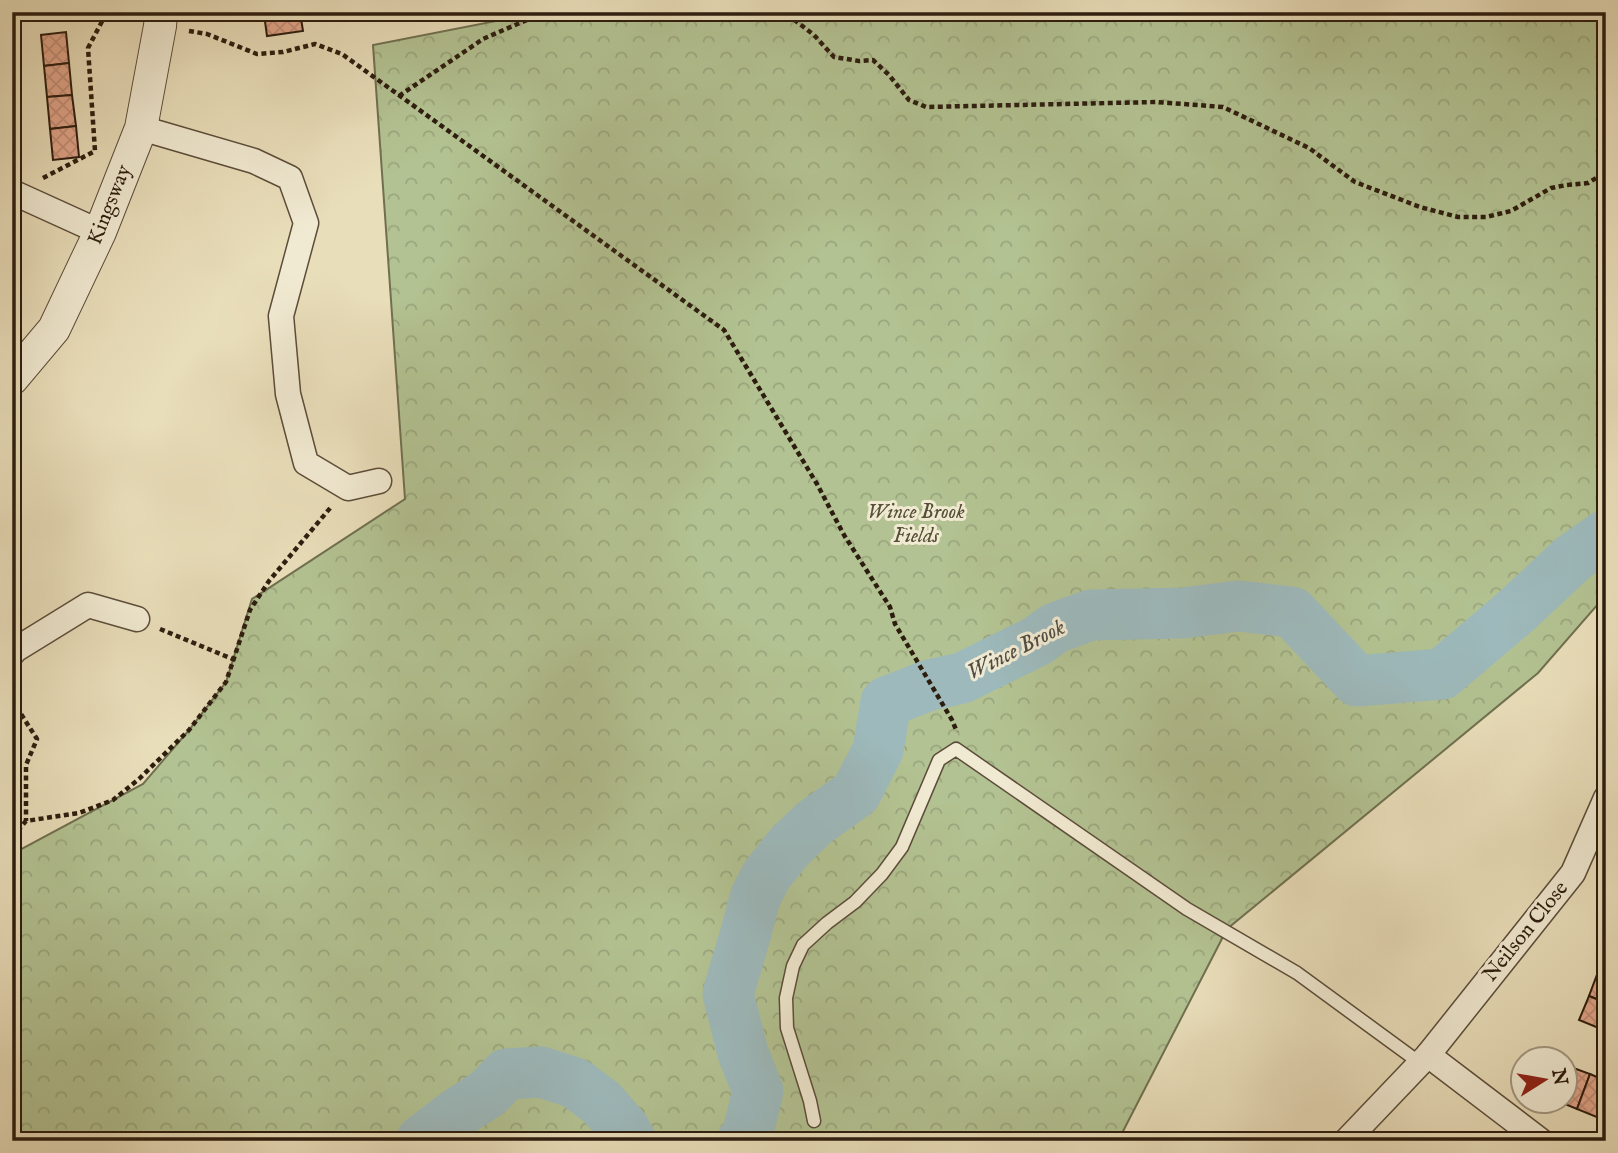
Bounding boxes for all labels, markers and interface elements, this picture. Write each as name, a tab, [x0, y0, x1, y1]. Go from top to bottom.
street label: Kingsway	[82, 160, 138, 249]
park label: Wince Brook Fields	[867, 499, 965, 550]
water label: Wince Brook	[962, 613, 1070, 687]
street label: Neilson Close	[1477, 876, 1575, 988]
north arrow	[1510, 1044, 1580, 1114]
text: N	[1545, 1066, 1572, 1088]

